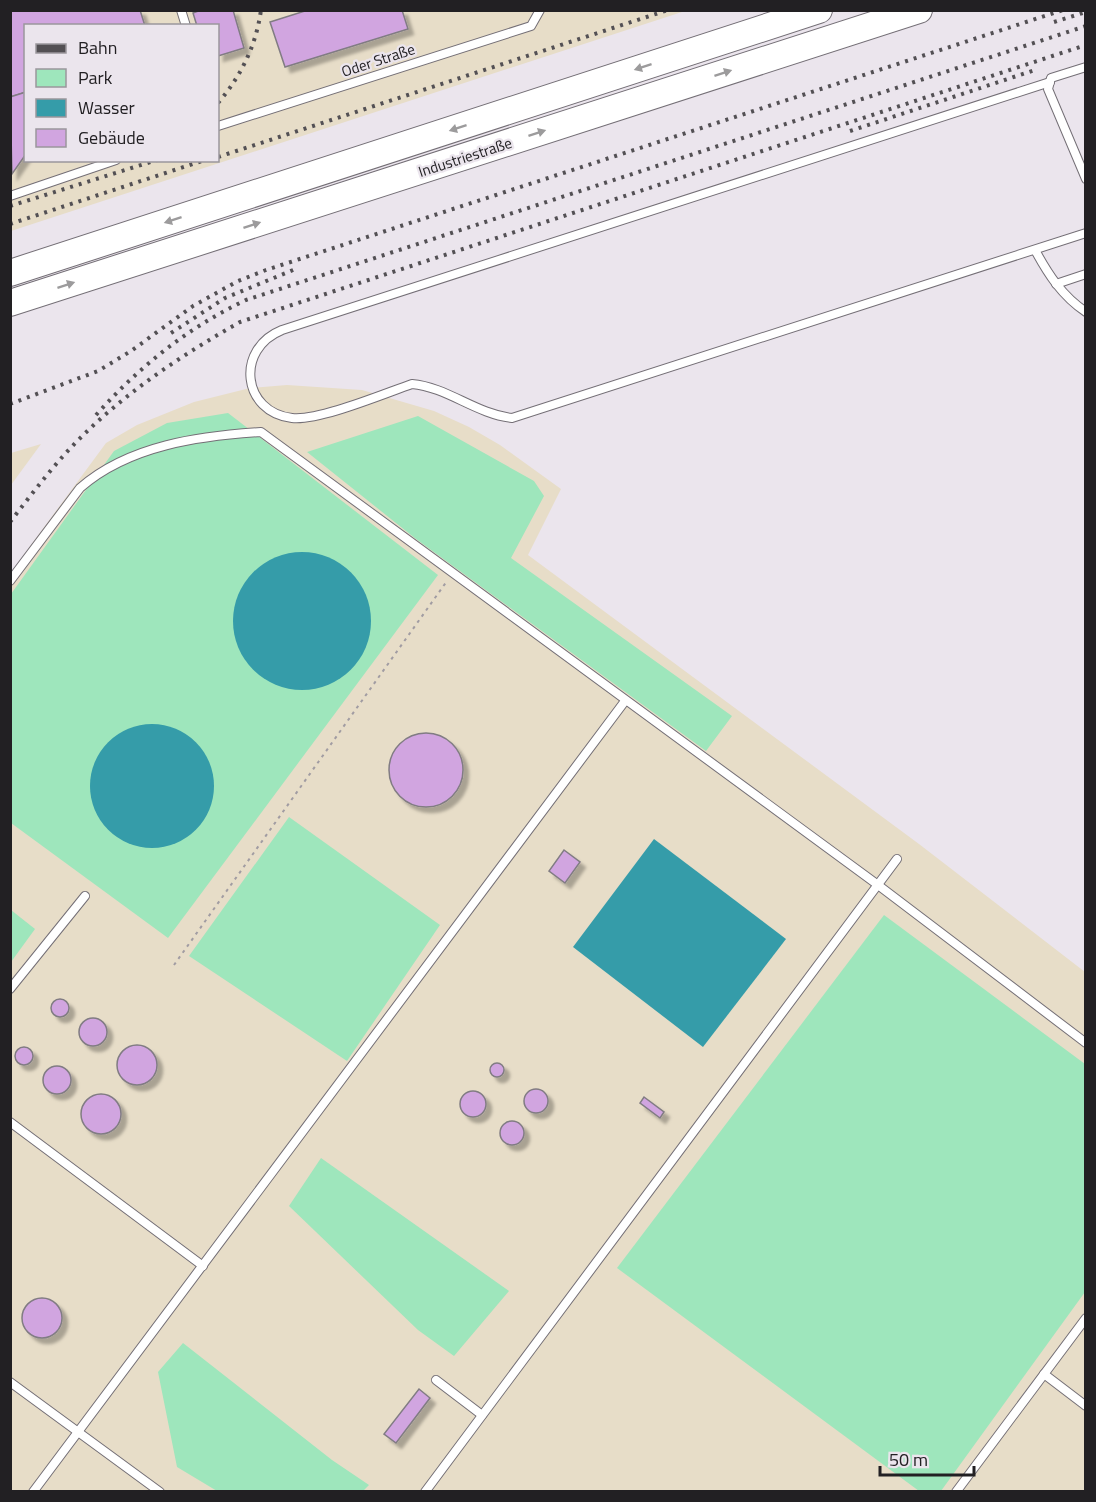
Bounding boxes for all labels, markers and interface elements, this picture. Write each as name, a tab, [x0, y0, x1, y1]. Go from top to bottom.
legend	[24, 24, 219, 162]
text: Bahn	[78, 34, 117, 61]
street label: Oder Straße	[338, 37, 418, 83]
one-way arrow	[634, 63, 652, 73]
text: Park	[78, 64, 113, 91]
one-way arrow	[714, 68, 732, 78]
text: Wasser	[78, 94, 135, 121]
one-way arrow	[449, 123, 467, 133]
text: Gebäude	[78, 124, 145, 151]
one-way arrow	[528, 128, 546, 137]
street label: Industriestraße	[415, 131, 515, 183]
one-way arrow	[164, 216, 182, 226]
one-way arrow	[243, 220, 261, 229]
one-way arrow	[57, 279, 75, 289]
scale bar	[880, 1439, 974, 1477]
text: 50 m	[889, 1446, 928, 1473]

